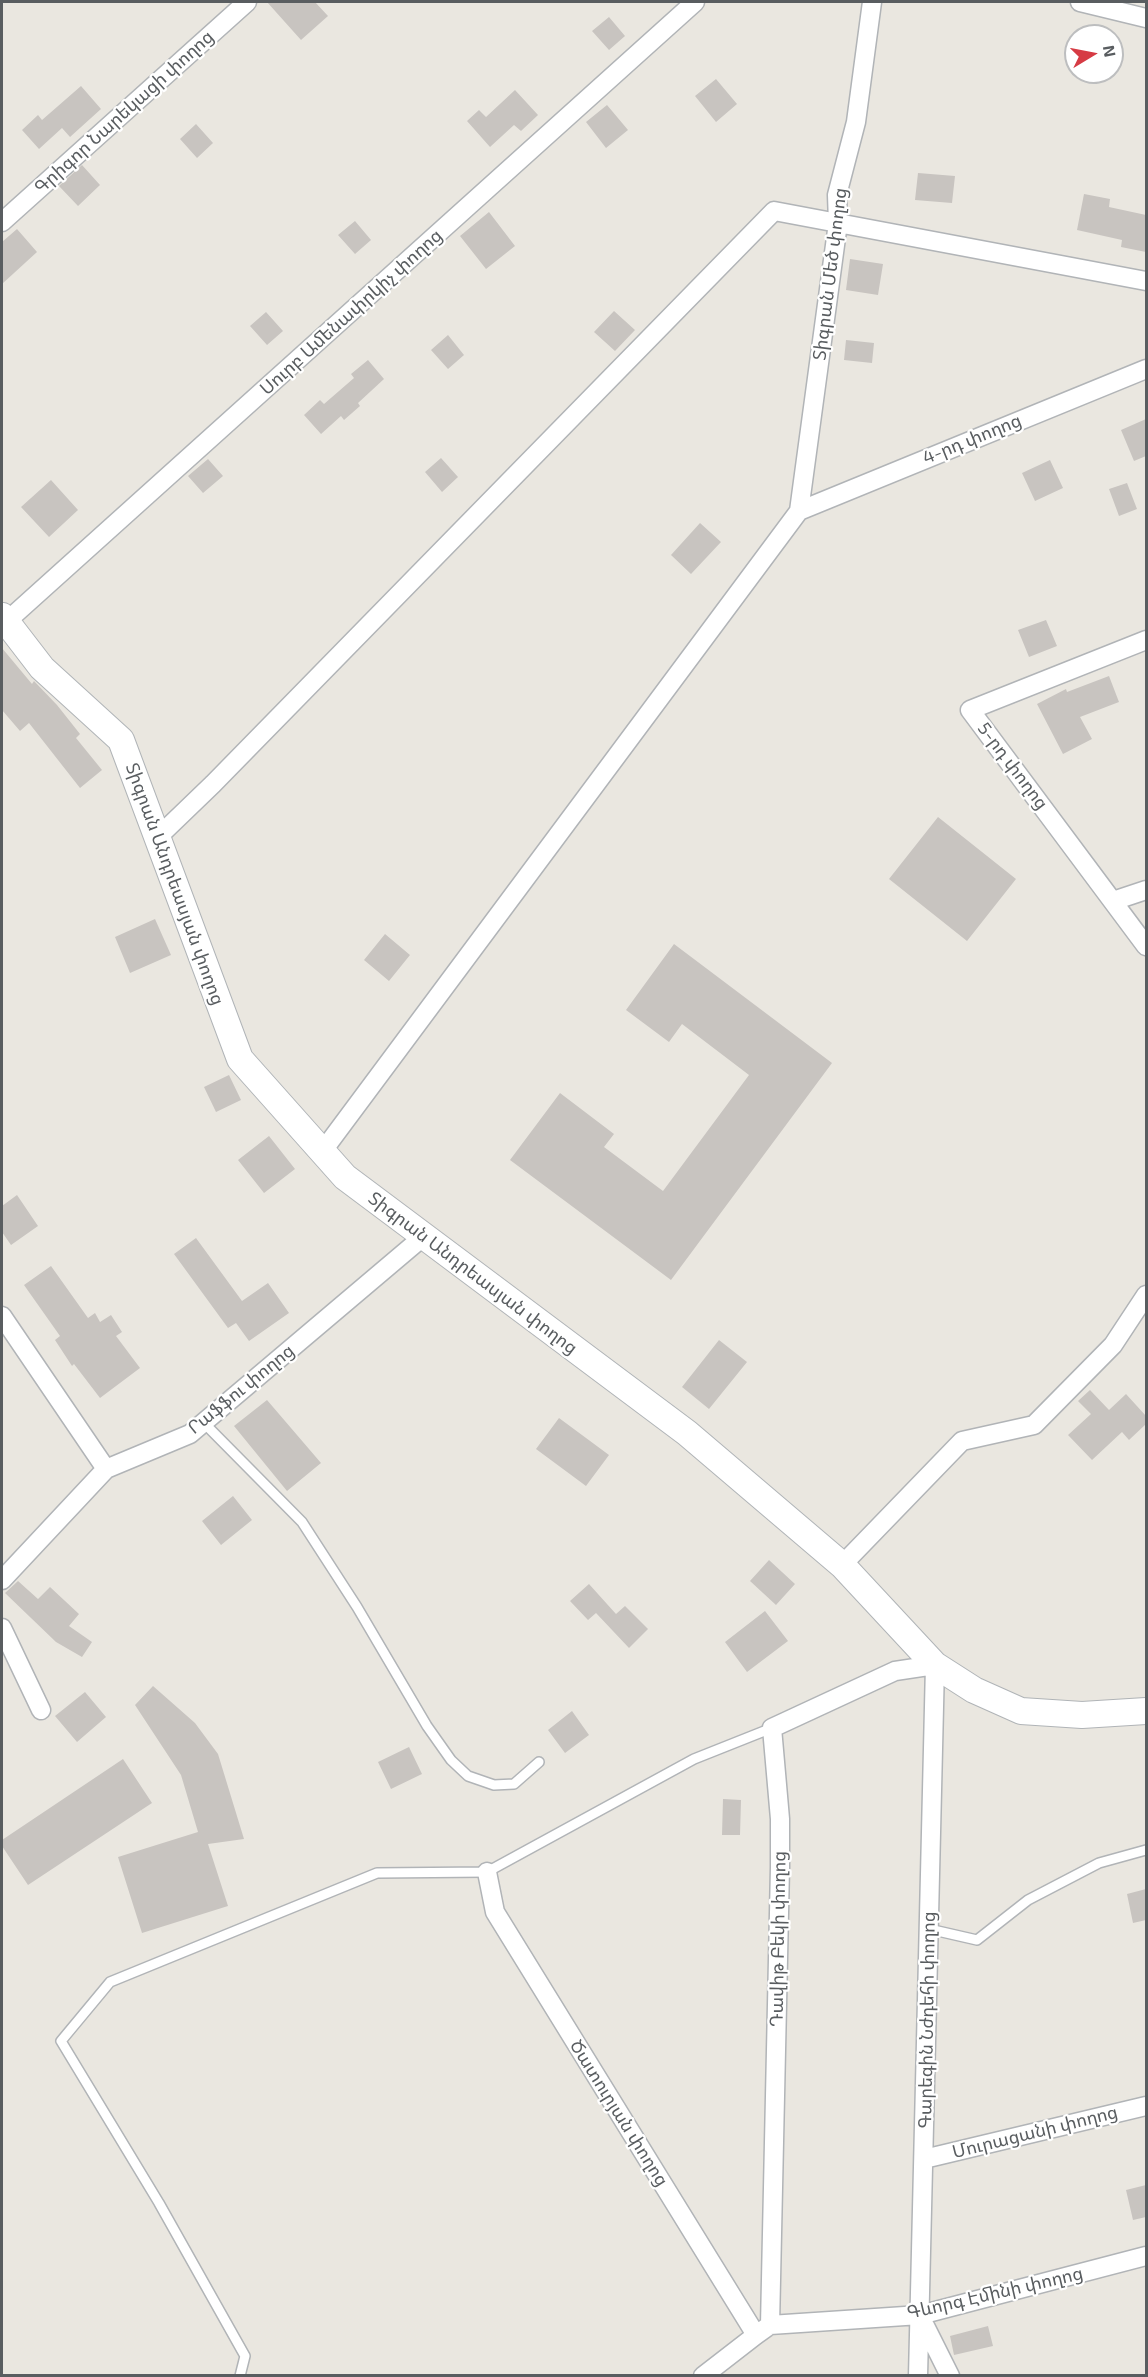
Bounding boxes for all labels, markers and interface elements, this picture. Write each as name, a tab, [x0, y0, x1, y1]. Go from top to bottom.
north arrow	[1064, 24, 1124, 84]
street label: Գրիգոր Նարեկացի փողոց	[30, 26, 218, 198]
text: N	[1100, 44, 1121, 58]
street label: Տիգրան Մեծ փողոց	[809, 186, 851, 362]
street label: Սուրբ Ամենափրկիչ փողոց	[255, 224, 447, 400]
street label: 4-րդ փողոց	[919, 409, 1025, 469]
street label: 5-րդ փողոց	[973, 718, 1053, 814]
street label: Տիգրան Անդրեասյան փողոց	[121, 760, 229, 1008]
street label: Տիգրան Անդրեասյան փողոց	[364, 1187, 582, 1359]
street label: Րաֆֆու փողոց	[184, 1340, 298, 1438]
street label: Դավիթ Բեկի փողոց	[766, 1851, 790, 2027]
street label: Գարեգին Նժդեհի փողոց	[914, 1911, 940, 2129]
street label: Ծատուրյան փողոց	[565, 2036, 673, 2190]
street label: Մուրացանի փողոց	[950, 2101, 1120, 2163]
street label: Գևորգ Էմինի փողոց	[905, 2262, 1085, 2324]

